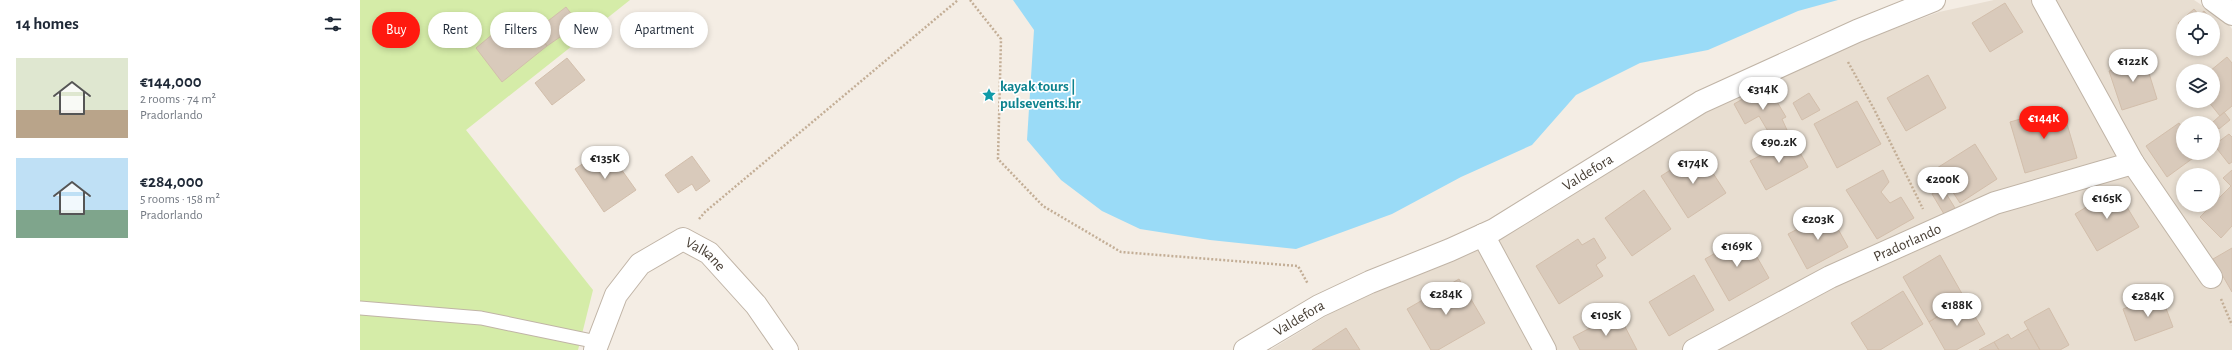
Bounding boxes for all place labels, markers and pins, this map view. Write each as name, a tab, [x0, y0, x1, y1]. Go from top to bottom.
pin: €122K	[2105, 49, 2161, 83]
pin: €314K	[1735, 77, 1791, 111]
place label: kayak tours | pulsevents.hr	[1000, 79, 1082, 111]
place icon: kayak tours | pulsevents.hr	[981, 87, 997, 103]
pin: €144K	[2016, 106, 2072, 140]
pin: €90.2K	[1746, 130, 1812, 164]
pin: €135K	[577, 146, 633, 180]
pin: €174K	[1665, 151, 1721, 185]
pin: €200K	[1915, 167, 1971, 201]
pin: €165K	[2079, 186, 2135, 220]
pin: €203K	[1790, 207, 1846, 241]
pin: €169K	[1709, 234, 1765, 268]
pin: €284K	[1418, 282, 1474, 316]
pin: €284K	[2120, 284, 2176, 318]
pin: €188K	[1929, 293, 1985, 327]
pin: €105K	[1578, 303, 1634, 337]

